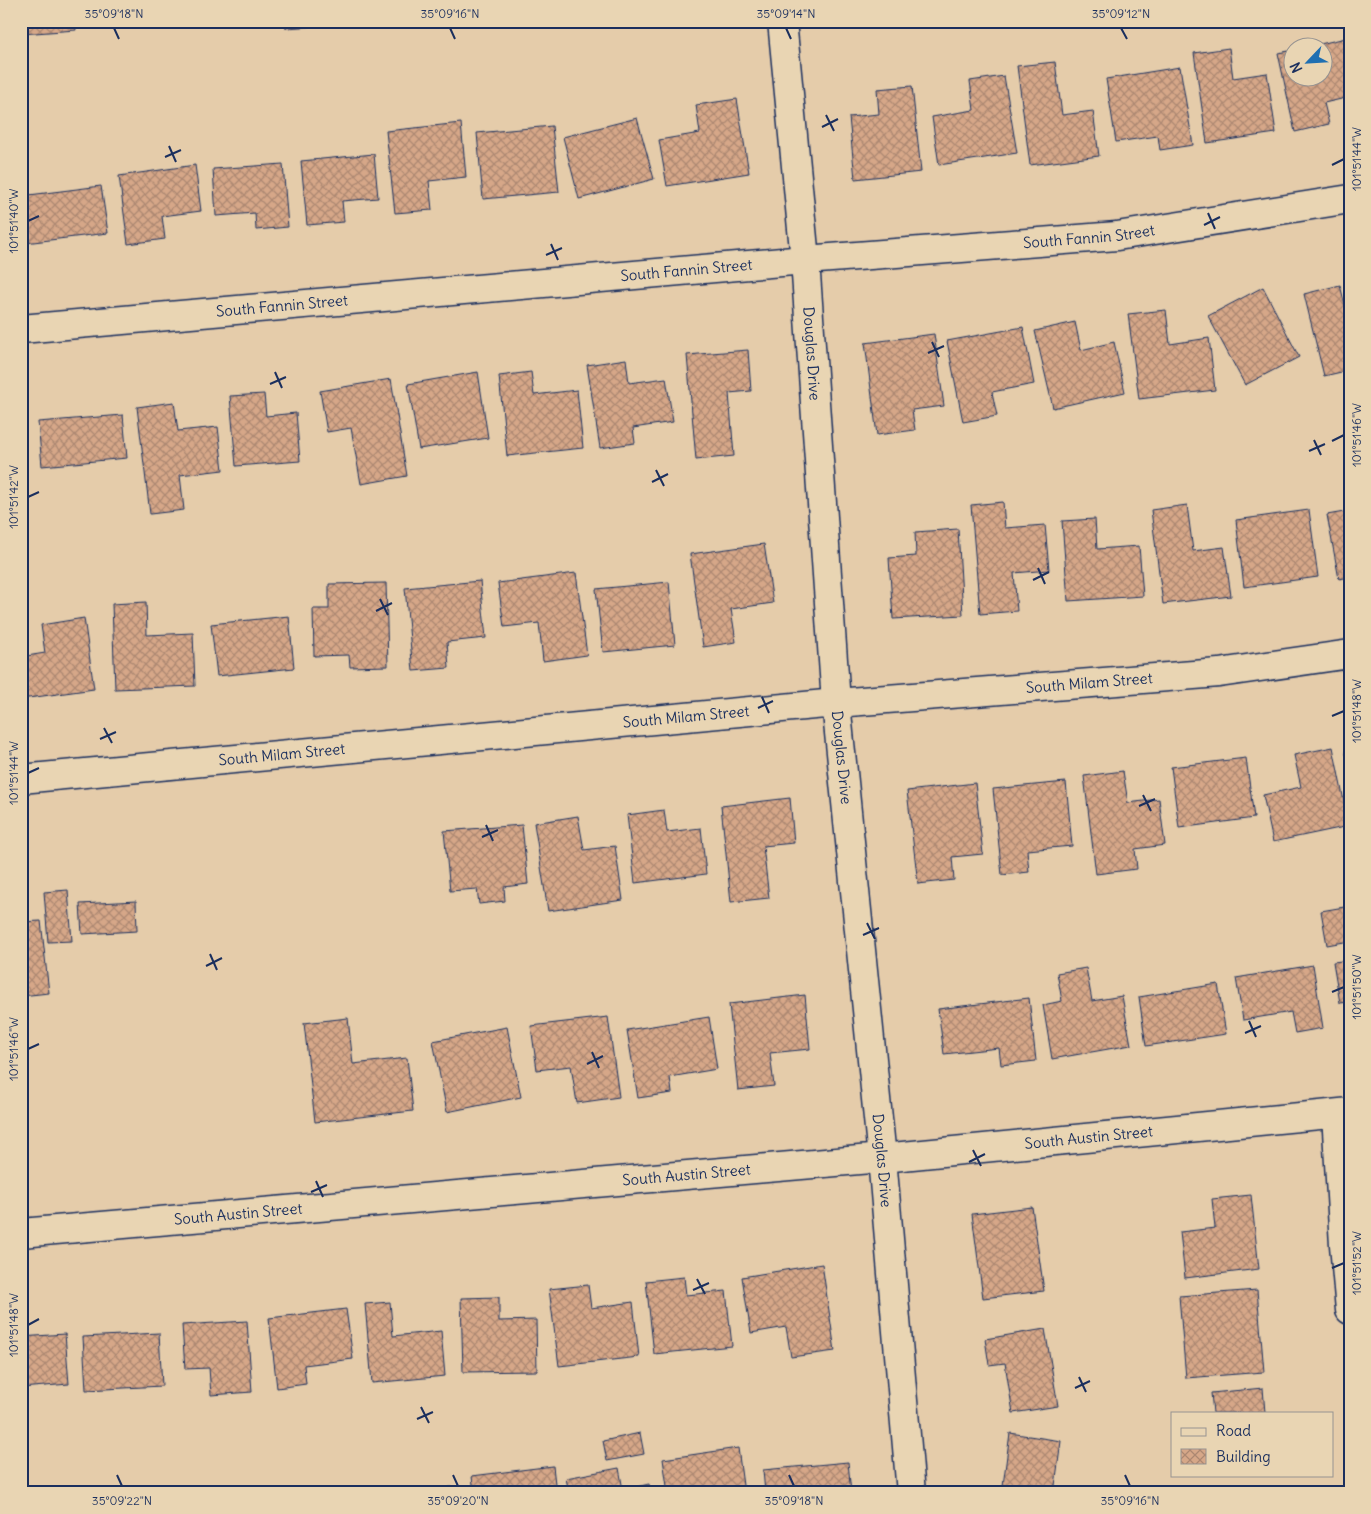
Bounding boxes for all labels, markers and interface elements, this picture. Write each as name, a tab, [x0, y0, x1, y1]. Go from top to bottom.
text: 35°09'18"N	[85, 6, 143, 21]
text: 35°09'16"N	[421, 6, 479, 21]
text: 35°09'14"N	[757, 6, 815, 21]
text: 35°09'12"N	[1092, 6, 1150, 21]
north arrow	[1284, 38, 1334, 88]
text: N	[1286, 59, 1306, 76]
text: 101°51'44"W	[1349, 127, 1364, 191]
text: 101°51'40"W	[6, 188, 21, 253]
street label: South Fannin Street	[1022, 220, 1156, 252]
street label: South Fannin Street	[620, 255, 753, 285]
street label: South Fannin Street	[215, 290, 349, 321]
street label: Douglas Drive	[799, 306, 825, 401]
text: 101°51'46"W	[1349, 403, 1364, 467]
text: 101°51'42"W	[6, 465, 21, 529]
street label: South Milam Street	[1025, 668, 1153, 697]
text: 101°51'48"W	[1349, 679, 1364, 743]
street label: South Milam Street	[622, 701, 750, 732]
street label: Douglas Drive	[828, 710, 856, 805]
street label: South Milam Street	[218, 739, 346, 770]
text: 101°51'44"W	[6, 741, 21, 805]
text: 101°51'50"W	[1349, 954, 1364, 1020]
text: 101°51'46"W	[6, 1017, 21, 1081]
street label: Douglas Drive	[869, 1113, 896, 1208]
street label: South Austin Street	[1024, 1121, 1154, 1153]
street label: South Austin Street	[621, 1159, 751, 1190]
street label: South Austin Street	[173, 1199, 303, 1229]
text: 101°51'52"W	[1349, 1231, 1364, 1295]
text: 101°51'48"W	[6, 1293, 21, 1357]
legend	[1171, 1412, 1334, 1476]
text: Road	[1216, 1421, 1251, 1440]
text: Building	[1216, 1447, 1271, 1466]
text: 35°09'22"N	[92, 1493, 152, 1508]
text: 35°09'20"N	[427, 1493, 489, 1508]
text: 35°09'18"N	[765, 1493, 823, 1508]
text: 35°09'16"N	[1101, 1493, 1159, 1508]

